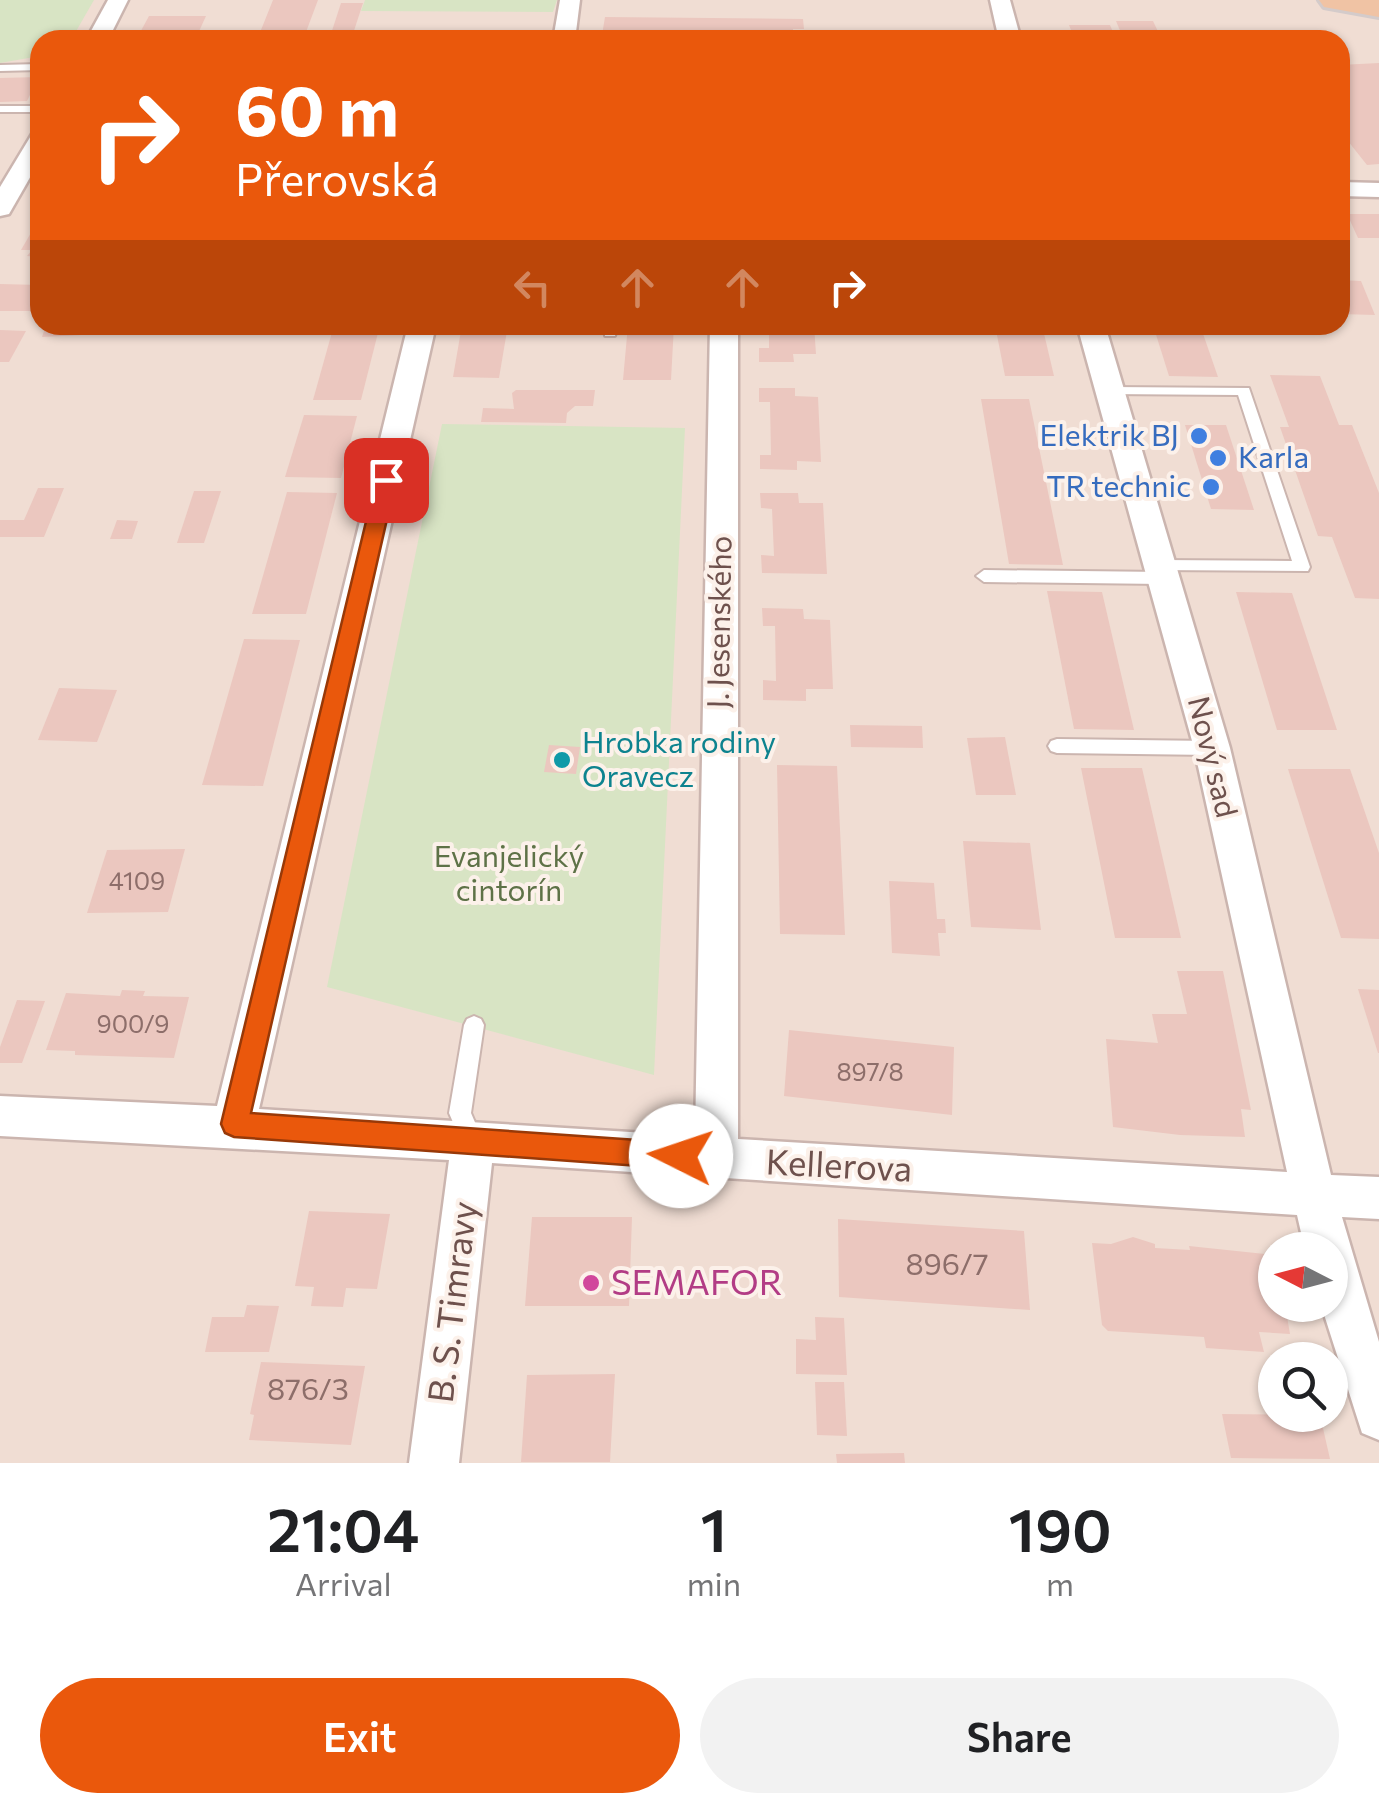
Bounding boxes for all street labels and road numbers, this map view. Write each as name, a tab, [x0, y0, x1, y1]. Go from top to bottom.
street label: J. Jesenského	[697, 535, 738, 709]
street label: Nový sad	[1182, 692, 1247, 821]
street label: Kellerova	[765, 1138, 913, 1189]
street label: B. S. Timravy	[417, 1199, 484, 1405]

